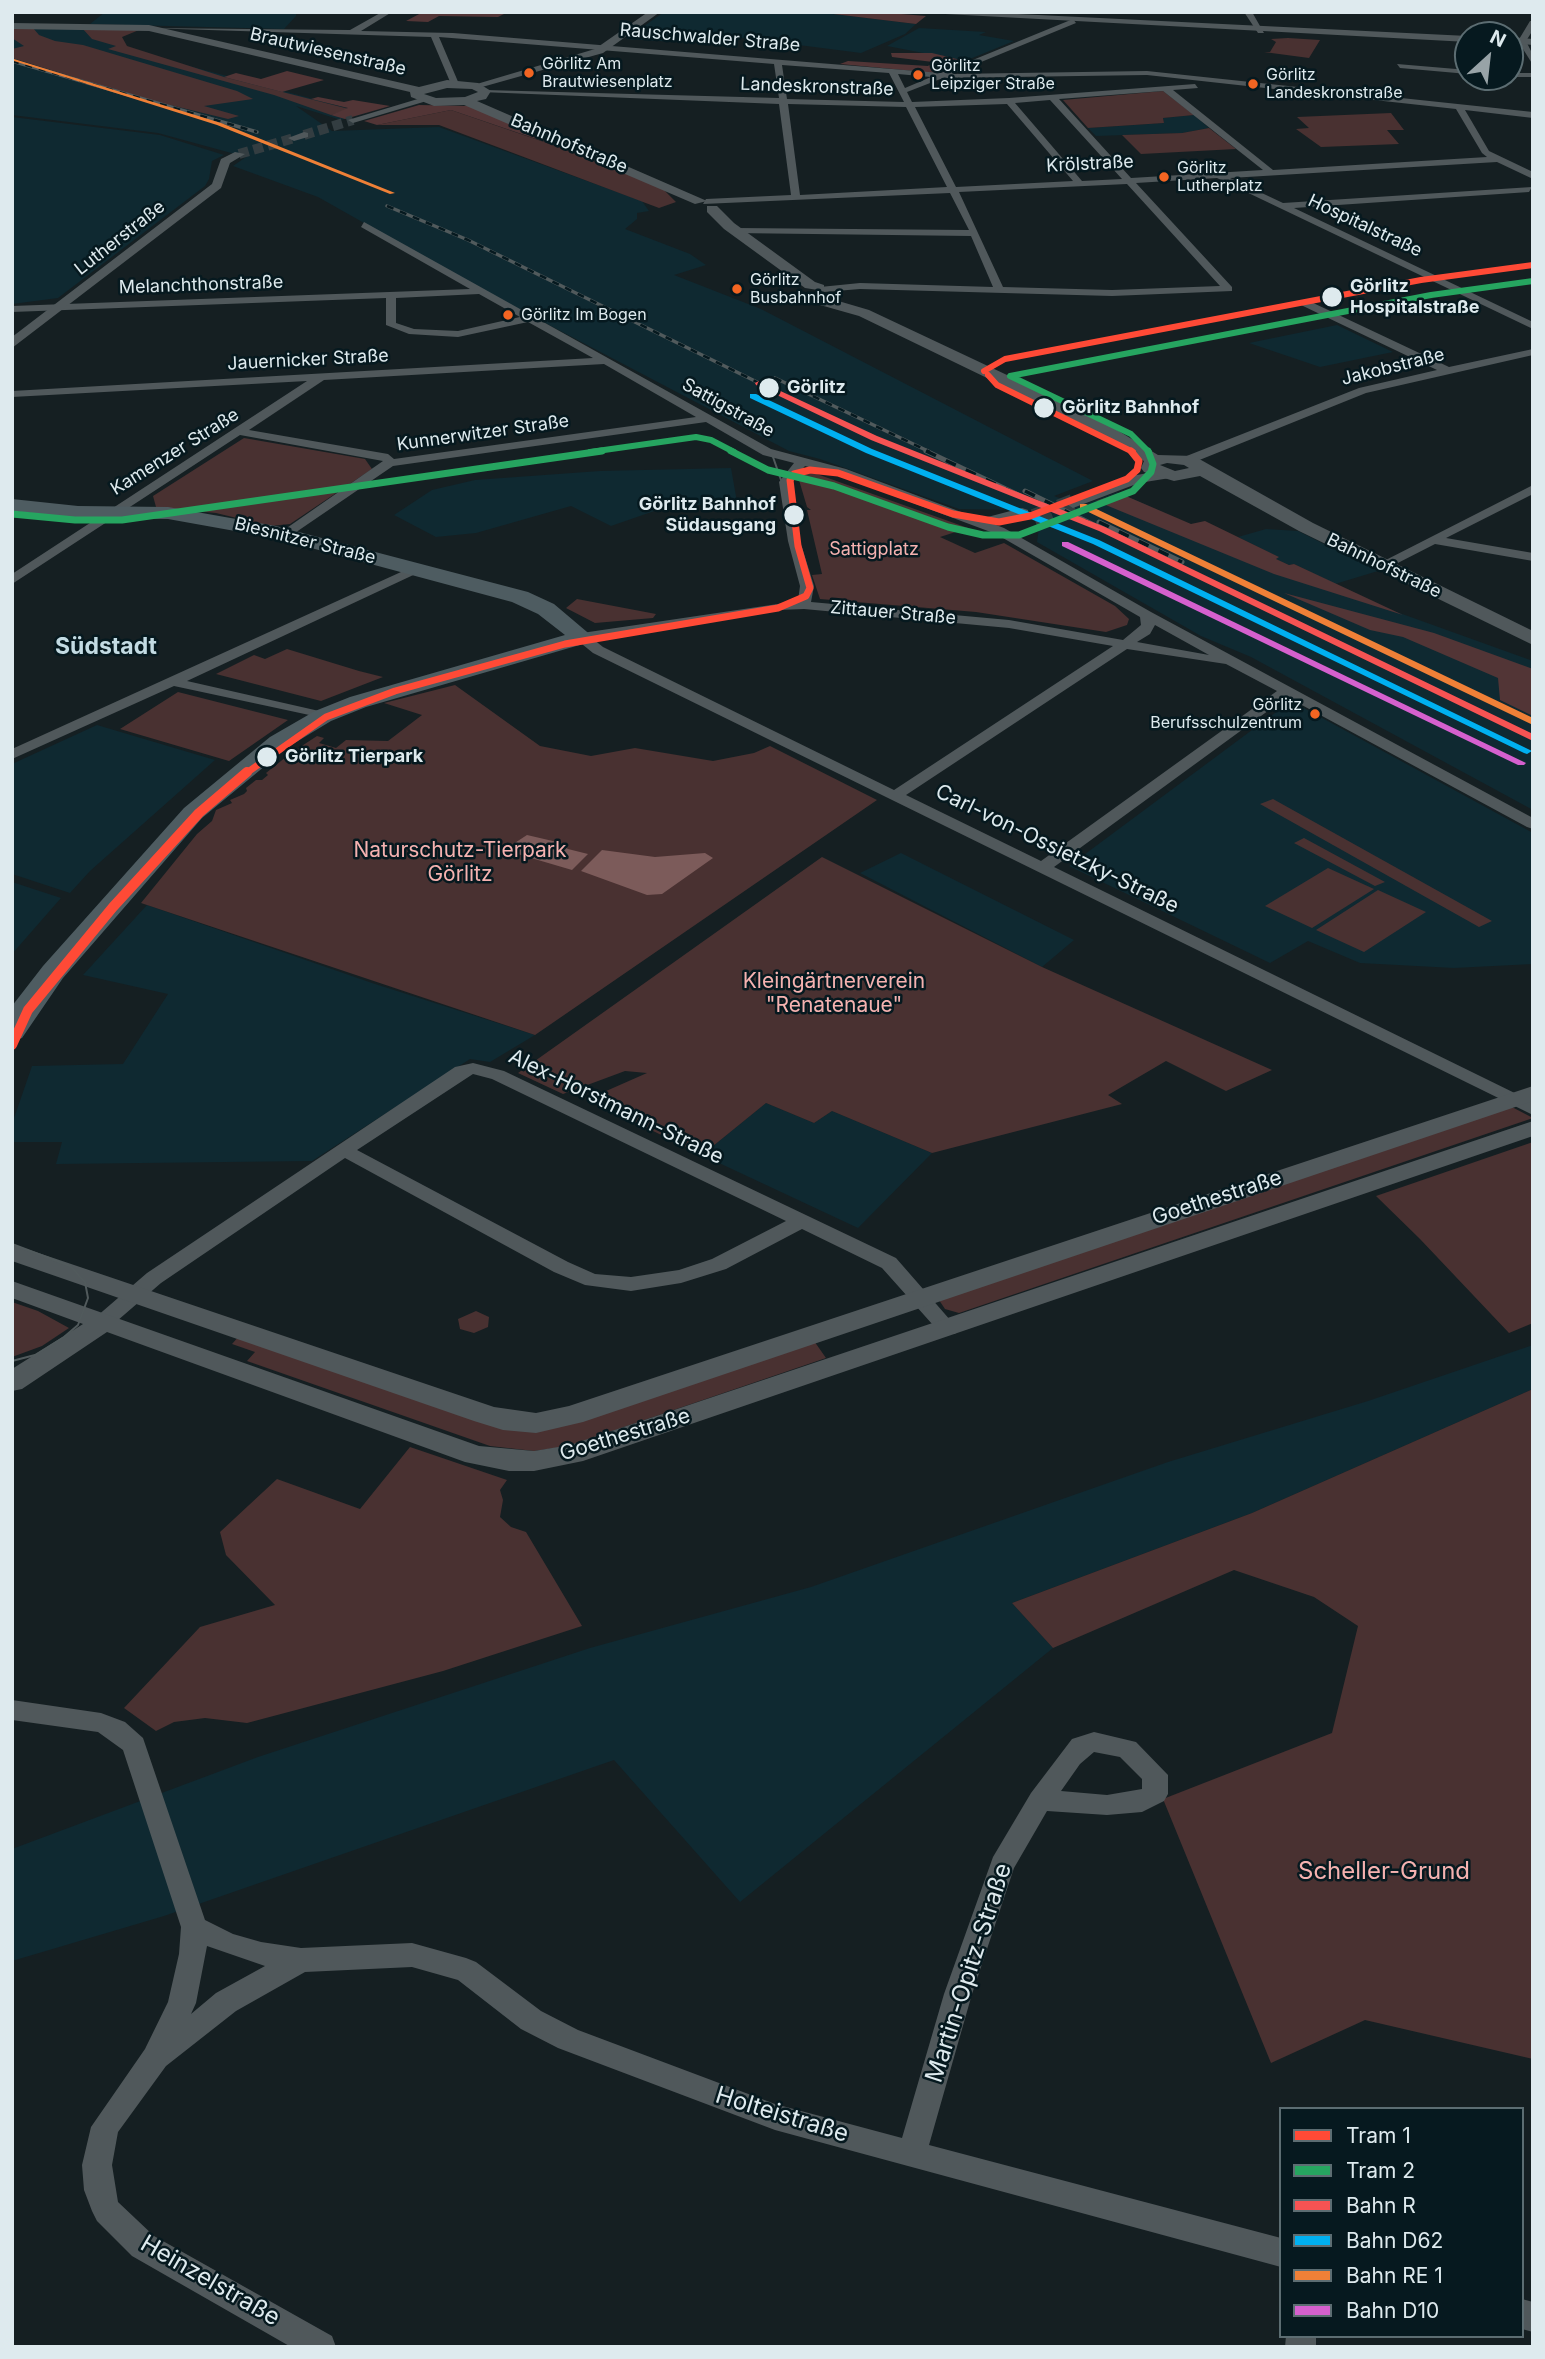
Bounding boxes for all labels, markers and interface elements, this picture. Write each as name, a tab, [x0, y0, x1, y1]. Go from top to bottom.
street label: Rauschwalder Straße	[619, 19, 801, 57]
north arrow	[1454, 21, 1524, 91]
street label: Brautwiesenstraße	[248, 24, 408, 80]
text: N	[1486, 25, 1510, 52]
place label: Görlitz Am Brautwiesenplatz	[542, 54, 673, 92]
place label: Görlitz Leipziger Straße	[931, 56, 1055, 94]
place label: Görlitz Landeskronstraße	[1266, 65, 1403, 103]
marker: Görlitz Am Brautwiesenplatz	[522, 66, 536, 80]
marker: Görlitz Leipziger Straße	[911, 68, 925, 82]
street label: Landeskronstraße	[740, 74, 894, 100]
marker: Görlitz Landeskronstraße	[1246, 77, 1260, 91]
street label: Bahnhofstraße	[507, 110, 631, 178]
street label: Krölstraße	[1046, 151, 1134, 177]
place label: Görlitz Lutherplatz	[1177, 158, 1263, 196]
marker: Görlitz Lutherplatz	[1157, 170, 1171, 184]
street label: Hospitalstraße	[1305, 190, 1425, 262]
street label: Lutherstraße	[71, 196, 169, 280]
place label: Görlitz Busbahnhof	[750, 270, 841, 308]
street label: Melanchthonstraße	[118, 271, 284, 299]
place label: Görlitz Hospitalstraße	[1350, 276, 1480, 318]
marker: Görlitz Busbahnhof	[730, 282, 744, 296]
marker: Görlitz Hospitalstraße	[1320, 285, 1344, 309]
place label: Görlitz Im Bogen	[521, 305, 647, 325]
marker: Görlitz Im Bogen	[501, 308, 515, 322]
street label: Jakobstraße	[1339, 344, 1447, 390]
street label: Jauernicker Straße	[227, 345, 389, 375]
street label: Sattigstraße	[678, 374, 778, 442]
marker: Görlitz	[757, 376, 781, 400]
place label: Görlitz	[787, 377, 846, 399]
marker: Görlitz Bahnhof	[1032, 396, 1056, 420]
place label: Görlitz Bahnhof	[1062, 397, 1199, 419]
street label: Kamenzer Straße	[107, 404, 243, 500]
street label: Kunnerwitzer Straße	[395, 410, 571, 456]
place label: Görlitz Bahnhof Südausgang	[639, 494, 776, 536]
marker: Görlitz Bahnhof Südausgang	[782, 503, 806, 527]
street label: Biesnitzer Straße	[232, 513, 378, 569]
street label: Bahnhofstraße	[1323, 529, 1445, 603]
park label: Sattigplatz	[829, 539, 919, 561]
street label: Zittauer Straße	[829, 597, 957, 629]
district label: Südstadt	[55, 633, 157, 661]
place label: Görlitz Berufsschulzentrum	[1150, 695, 1302, 733]
marker: Görlitz Berufsschulzentrum	[1308, 707, 1322, 721]
marker: Görlitz Tierpark	[255, 745, 279, 769]
place label: Görlitz Tierpark	[285, 746, 423, 768]
street label: Carl-von-Ossietzky-Straße	[931, 779, 1183, 919]
park label: Naturschutz-Tierpark Görlitz	[353, 838, 567, 888]
park label: Kleingärtnerverein "Renatenaue"	[743, 969, 925, 1019]
street label: Alex-Horstmann-Straße	[504, 1044, 728, 1170]
street label: Goethestraße	[1149, 1165, 1285, 1231]
street label: Goethestraße	[557, 1403, 693, 1467]
park label: Scheller-Grund	[1298, 1858, 1470, 1886]
street label: Martin-Opitz-Straße	[920, 1860, 1018, 2086]
street label: Holteistraße	[712, 2081, 852, 2149]
legend	[1279, 2107, 1524, 2338]
text: Tram 1	[1346, 2123, 1411, 2148]
text: Tram 2	[1346, 2158, 1415, 2183]
text: Bahn R	[1346, 2193, 1416, 2218]
text: Bahn D62	[1346, 2228, 1443, 2253]
street label: Heinzelstraße	[135, 2229, 285, 2333]
text: Bahn RE 1	[1346, 2263, 1443, 2288]
text: Bahn D10	[1346, 2298, 1439, 2323]

